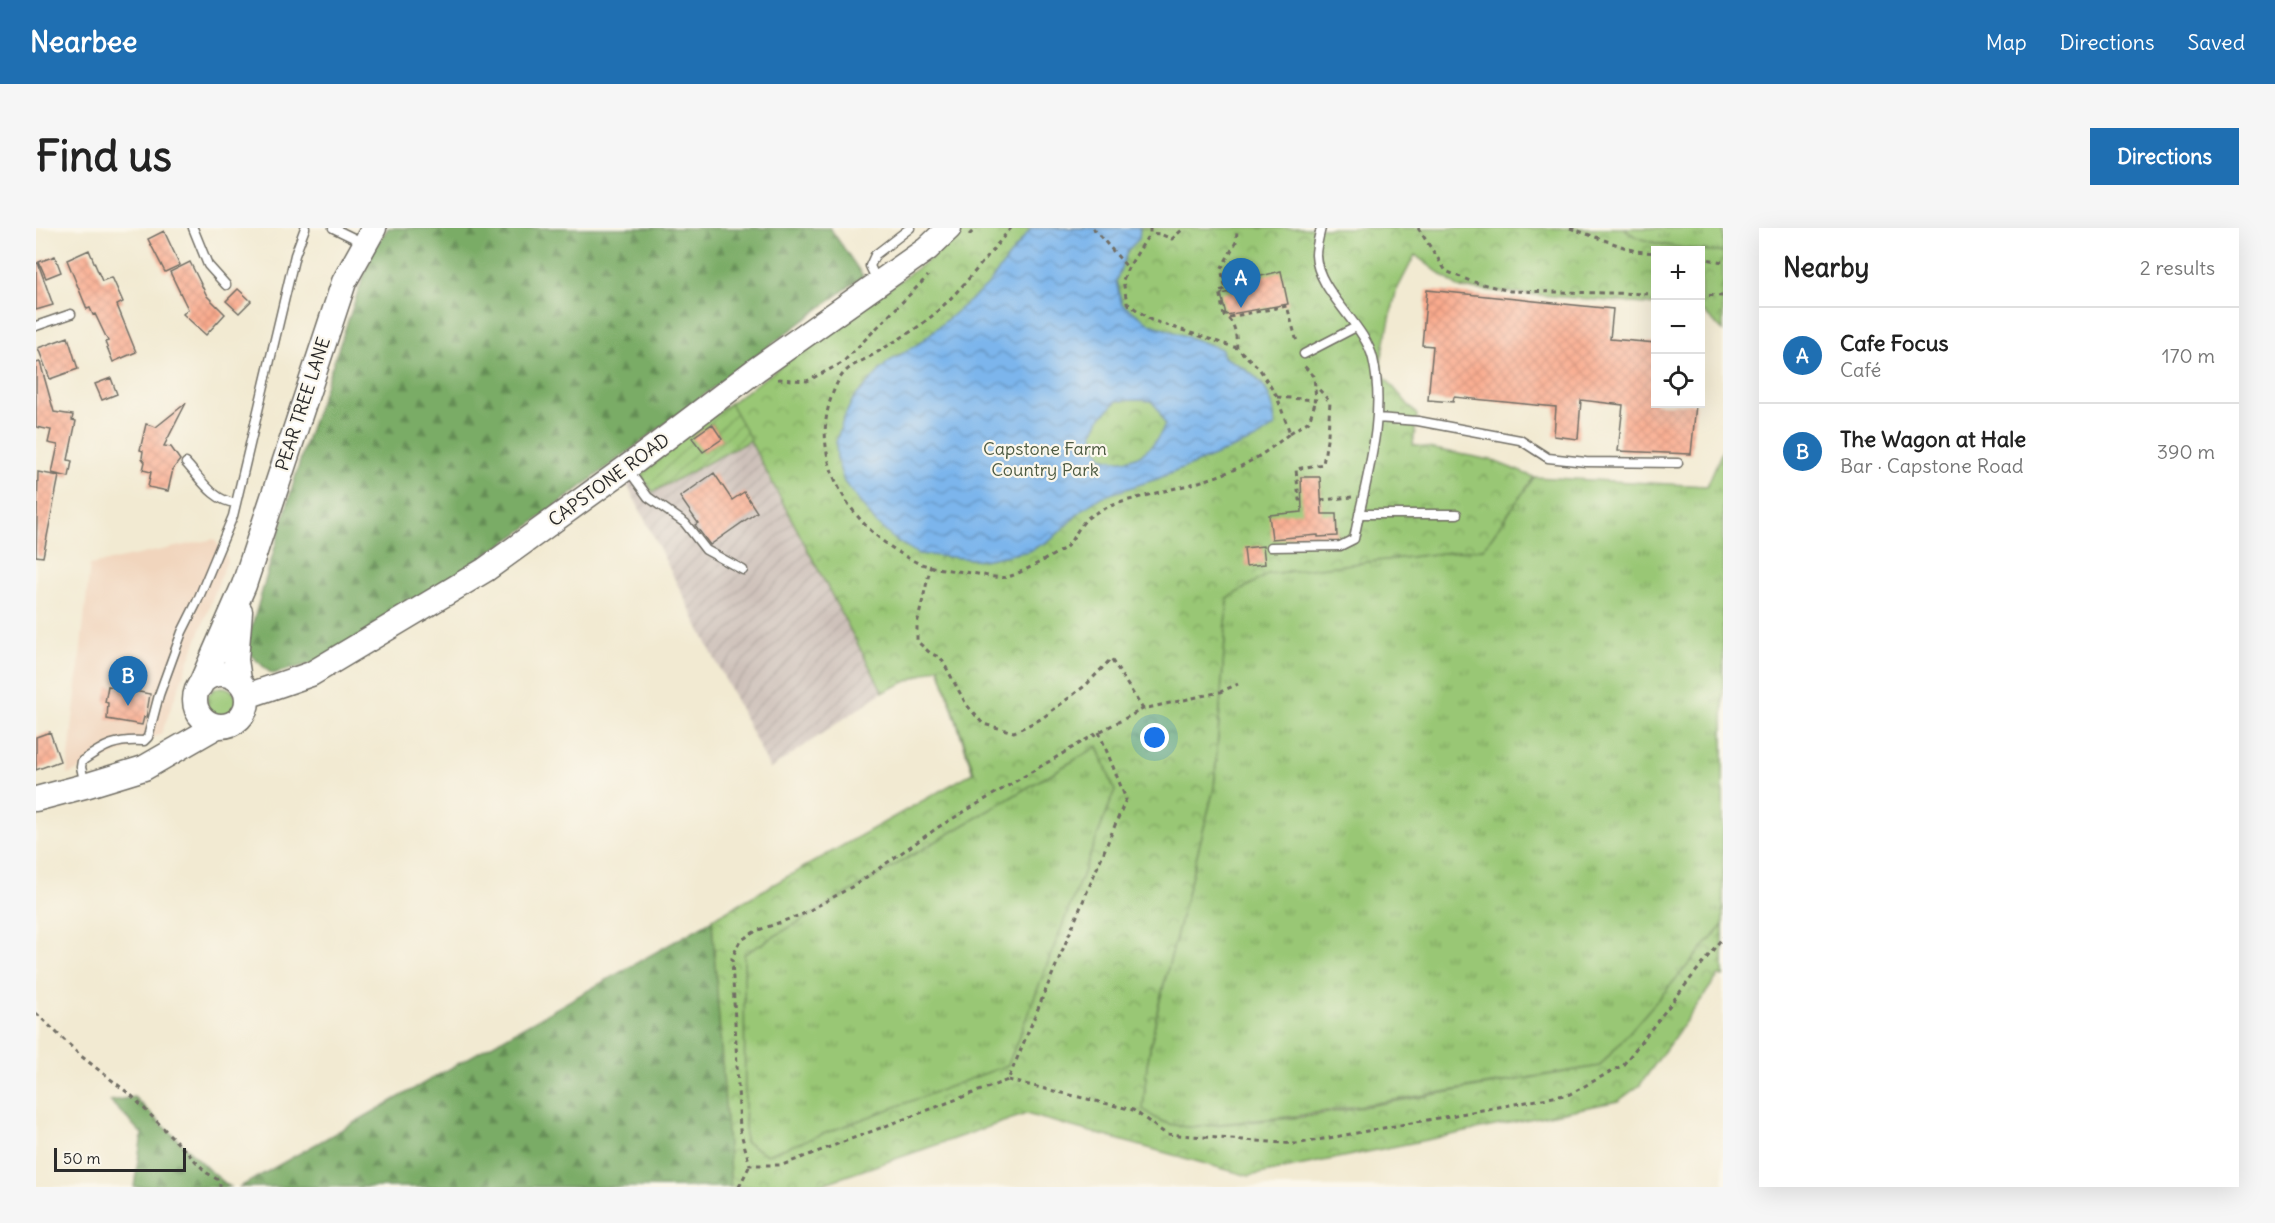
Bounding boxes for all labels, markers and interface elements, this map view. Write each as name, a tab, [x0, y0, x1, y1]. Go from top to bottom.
text: Nearbee	[30, 24, 137, 60]
text: Map	[1986, 29, 2027, 56]
text: Directions	[2060, 29, 2154, 56]
text: Saved	[2187, 29, 2245, 56]
button: Directions	[2090, 128, 2239, 185]
text: Find us	[36, 130, 172, 182]
map controls	[1651, 246, 1705, 408]
button: +	[1651, 246, 1705, 300]
text: Nearby	[1783, 251, 1869, 284]
text: 2 results	[2140, 255, 2215, 280]
pin: A	[1222, 259, 1260, 308]
button: −	[1651, 300, 1705, 354]
text: Cafe Focus	[1840, 329, 1949, 357]
street label: PEAR TREE LANE	[270, 334, 335, 474]
text: A	[1796, 343, 1809, 368]
text: 170 m	[2162, 343, 2215, 368]
button: locate	[1651, 354, 1705, 408]
text: Café	[1840, 357, 1881, 382]
text: The Wagon at Hale	[1840, 425, 2026, 453]
street label: CAPSTONE ROAD	[544, 428, 674, 531]
park label: Capstone Farm Country Park	[983, 437, 1107, 481]
text: B	[1796, 439, 1809, 464]
text: 390 m	[2157, 439, 2215, 464]
text: Bar · Capstone Road	[1840, 453, 2024, 478]
pin: B	[108, 656, 148, 706]
your location	[1140, 723, 1169, 752]
scale bar	[54, 1145, 186, 1172]
text: 50 m	[63, 1148, 101, 1168]

